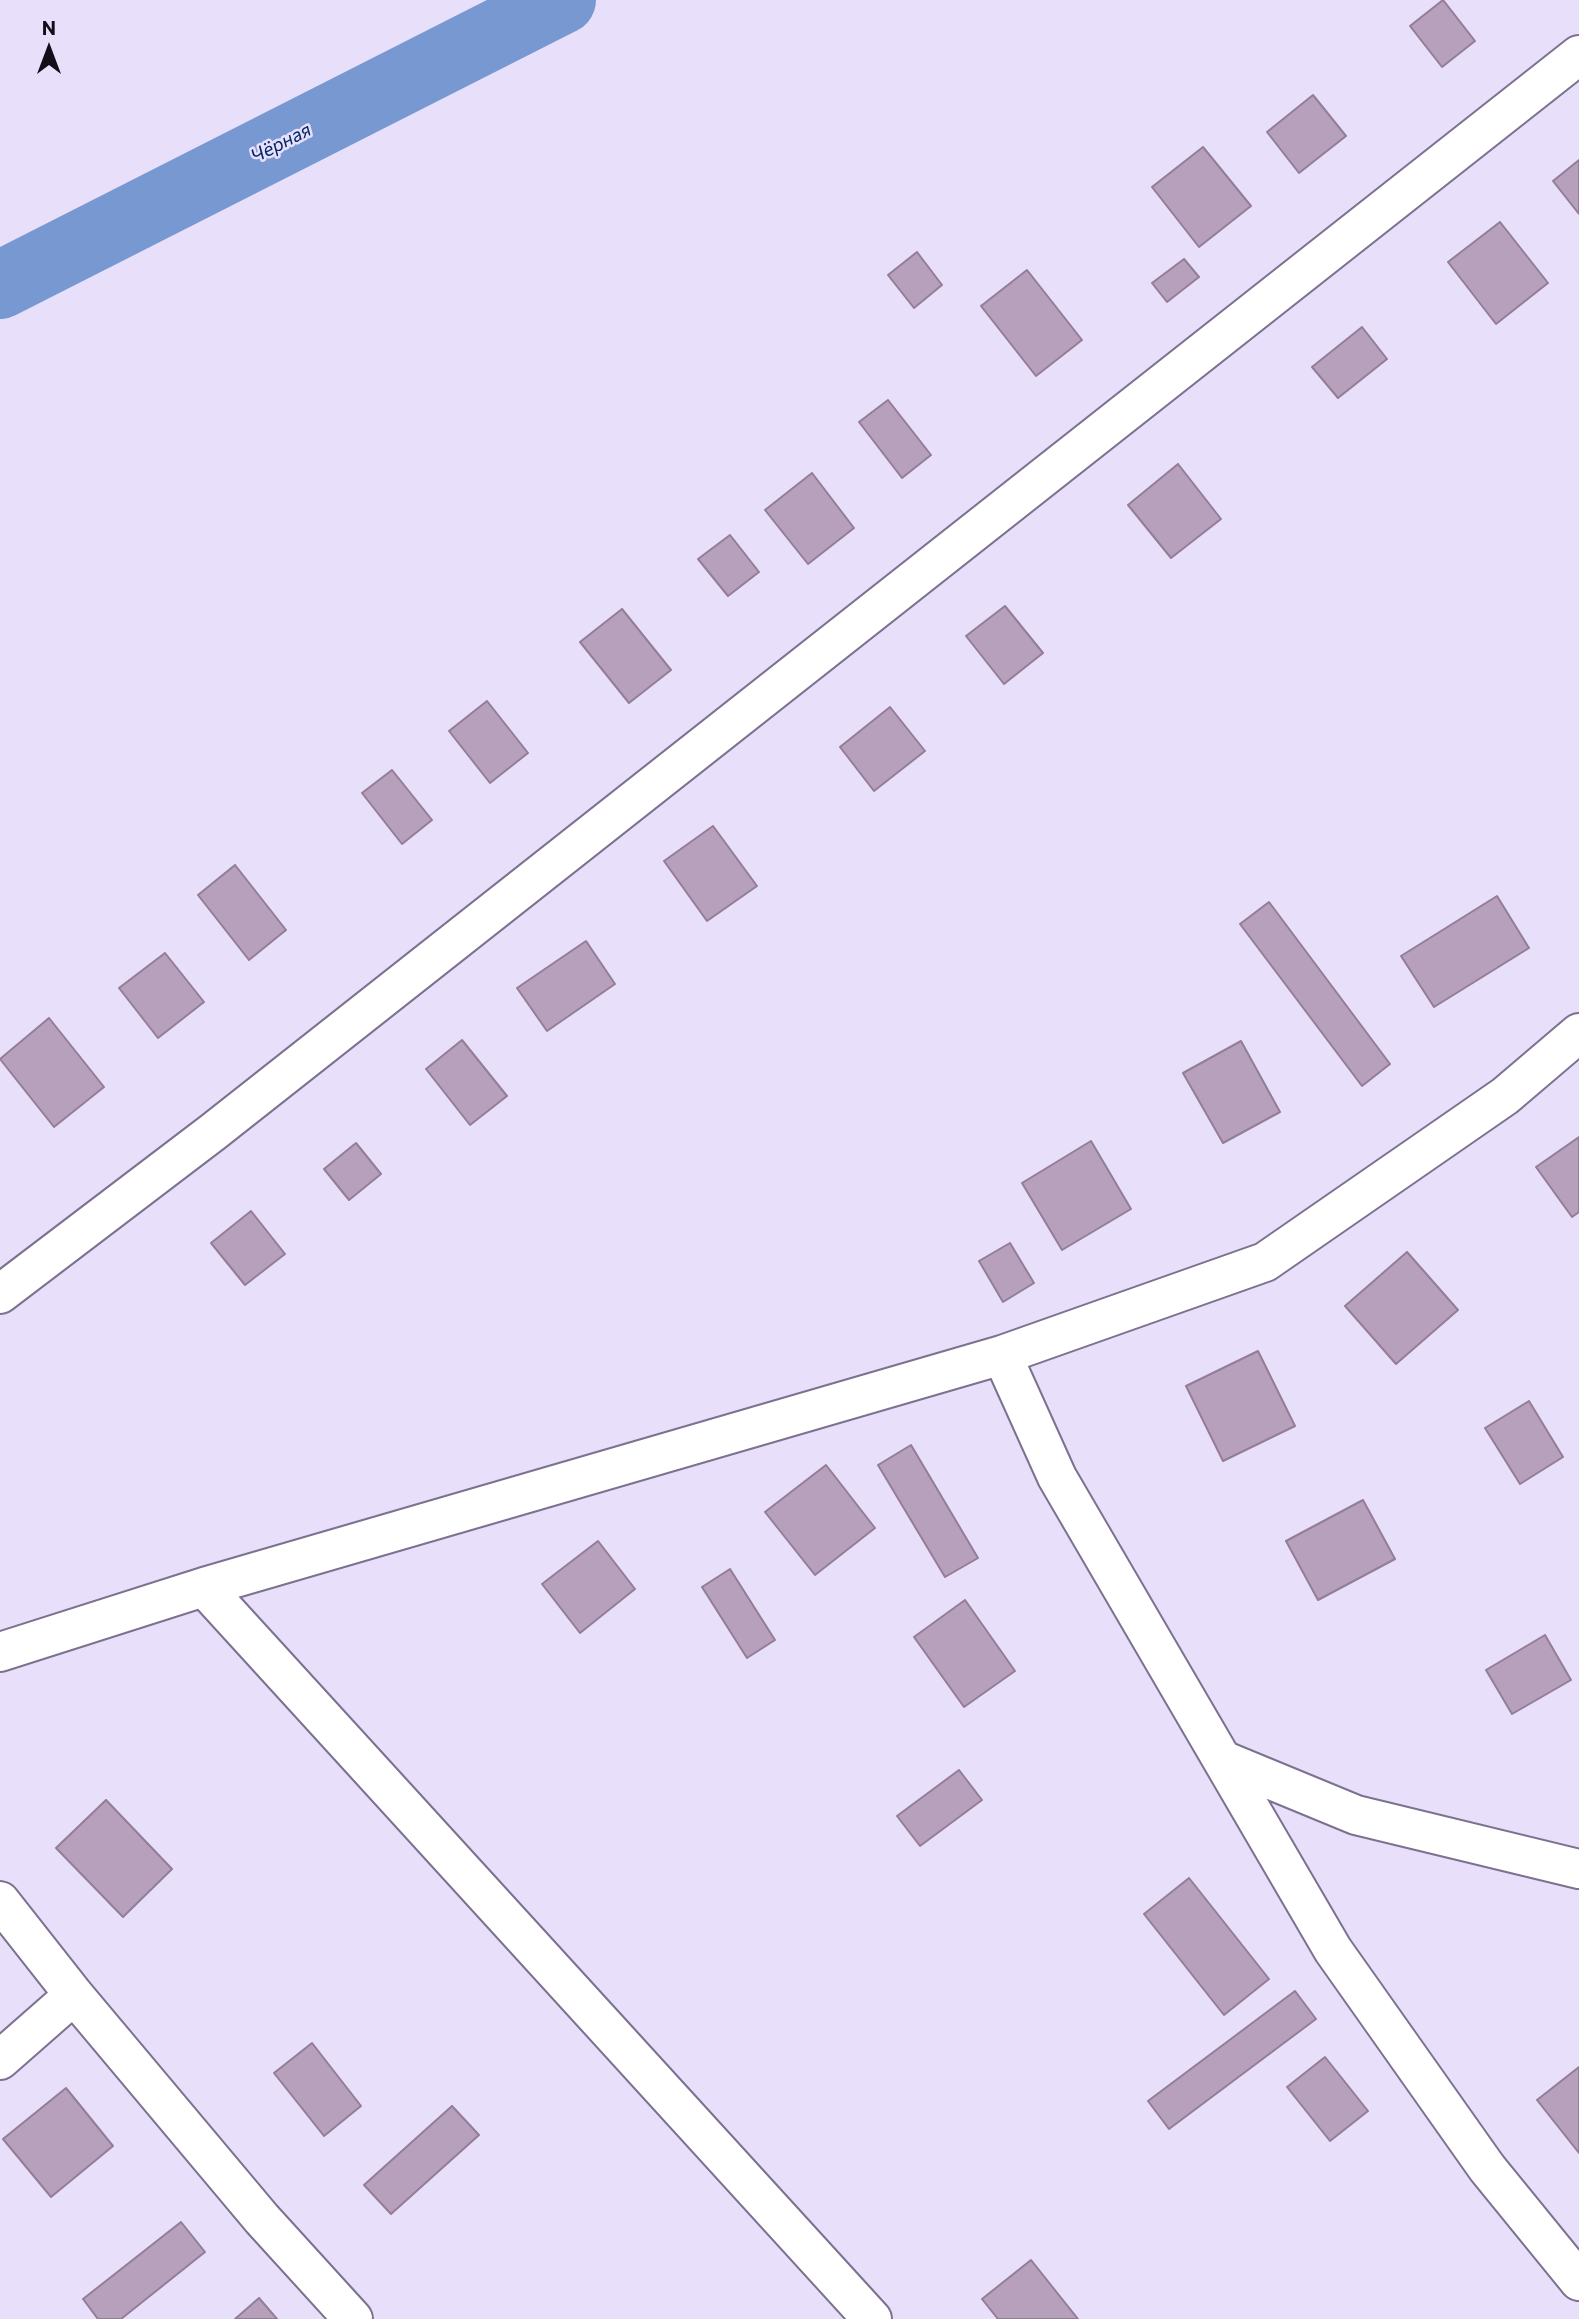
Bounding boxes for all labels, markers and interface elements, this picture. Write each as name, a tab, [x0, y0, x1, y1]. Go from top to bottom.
north arrow	[14, 14, 84, 84]
text: N	[42, 16, 56, 39]
water label: Чёрная	[247, 118, 315, 168]

